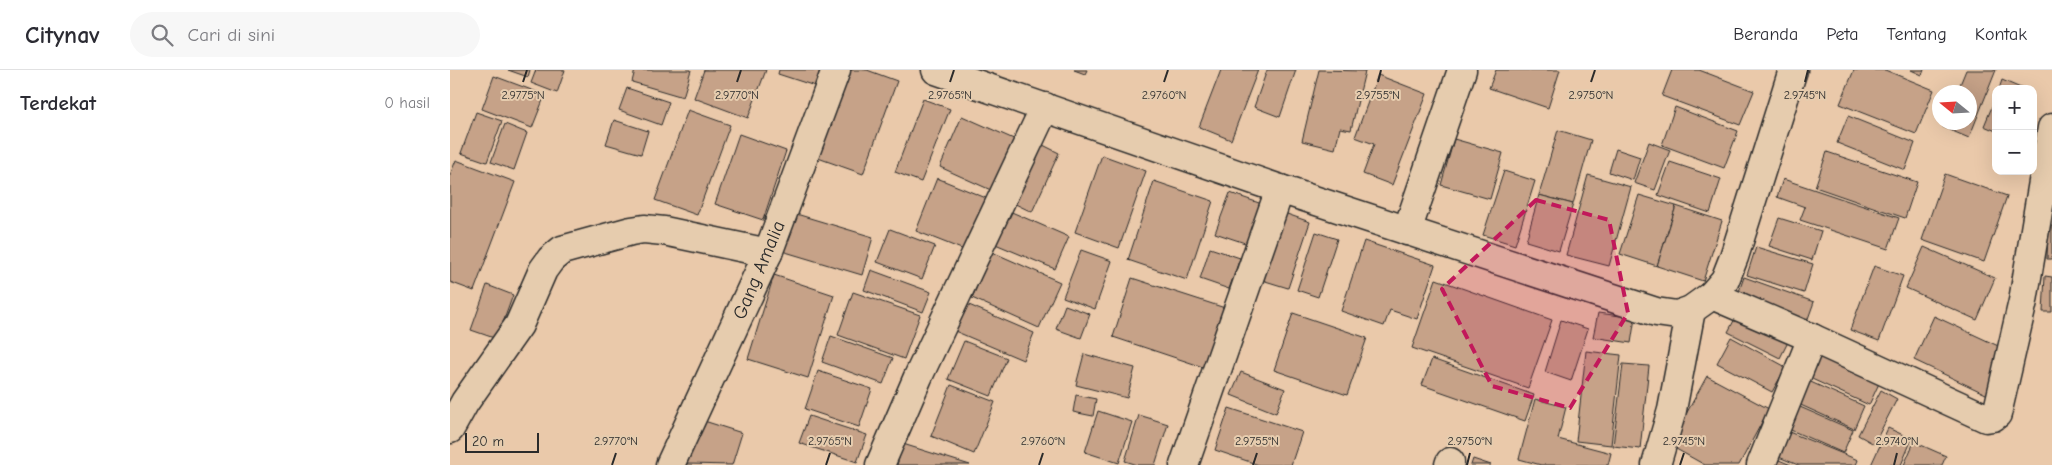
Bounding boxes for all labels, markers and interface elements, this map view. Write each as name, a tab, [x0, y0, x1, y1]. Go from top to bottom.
search box	[130, 12, 480, 57]
text: Citynav	[25, 21, 100, 49]
icon: search	[148, 21, 176, 49]
text: Cari di sini	[188, 24, 275, 46]
text: Beranda	[1733, 24, 1798, 45]
text: Peta	[1826, 24, 1858, 45]
text: Tentang	[1886, 24, 1947, 45]
text: Kontak	[1975, 24, 2027, 45]
north arrow	[1932, 85, 1977, 130]
map controls	[1992, 85, 2037, 175]
button: +	[1992, 85, 2037, 130]
text: 2.9775°N	[501, 88, 545, 102]
text: 2.9770°N	[715, 88, 759, 102]
text: 2.9765°N	[928, 88, 972, 102]
text: 2.9760°N	[1142, 88, 1186, 102]
text: 2.9755°N	[1356, 88, 1400, 102]
text: 2.9750°N	[1569, 88, 1613, 102]
text: 2.9745°N	[1784, 88, 1826, 102]
text: Terdekat	[20, 91, 96, 115]
text: 0 hasil	[384, 94, 430, 112]
button: −	[1992, 130, 2037, 175]
street label: Gang Amalia	[728, 217, 790, 323]
scale bar	[465, 430, 539, 453]
text: 20 m	[472, 433, 504, 450]
text: 2.9770°N	[594, 434, 638, 448]
text: 2.9765°N	[808, 434, 852, 448]
text: 2.9760°N	[1021, 434, 1065, 448]
text: 2.9755°N	[1235, 434, 1279, 448]
text: 2.9750°N	[1448, 434, 1492, 448]
text: 2.9745°N	[1663, 434, 1705, 448]
text: 2.9740°N	[1875, 434, 1919, 448]

